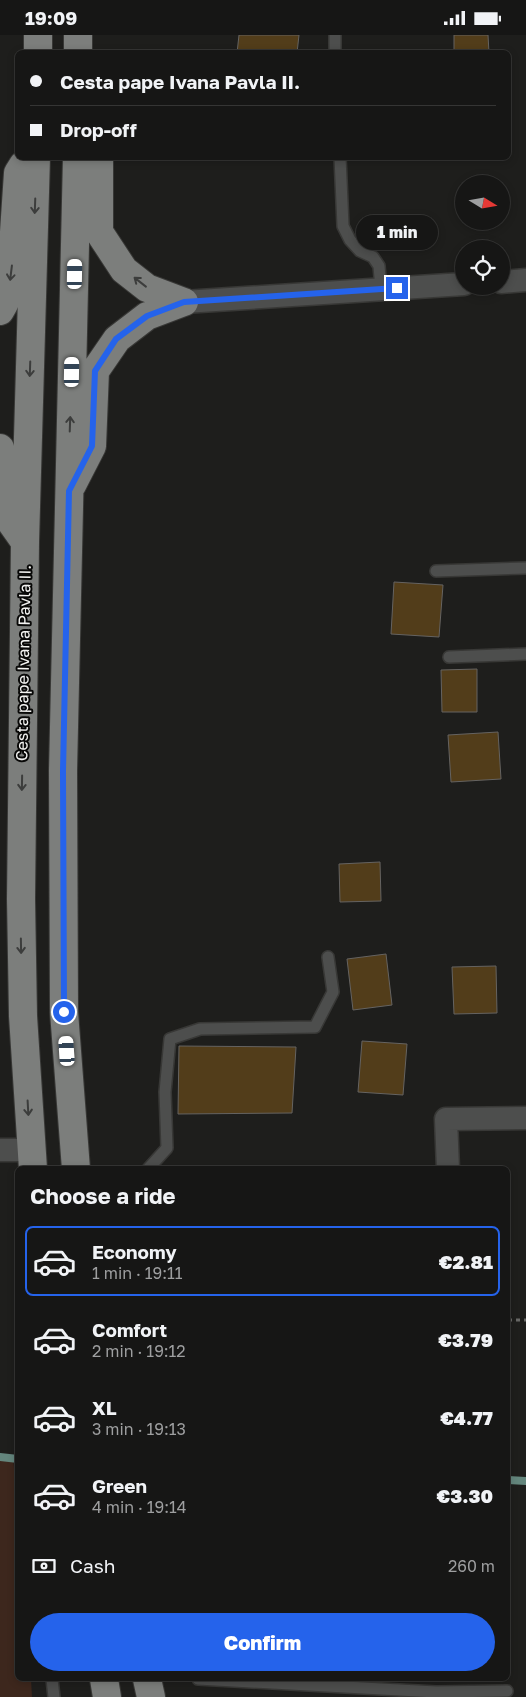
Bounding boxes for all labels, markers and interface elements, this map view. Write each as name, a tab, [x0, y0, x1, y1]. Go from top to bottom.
text: 19:09	[25, 6, 77, 29]
text: Cesta pape Ivana Pavla II.	[60, 70, 300, 93]
text: Drop-off	[60, 118, 137, 141]
north arrow	[455, 175, 510, 230]
map controls	[455, 175, 510, 295]
one-way arrow	[30, 198, 40, 214]
callout: 1 min	[356, 215, 438, 251]
text: 1 min	[377, 222, 417, 242]
button: locate	[455, 240, 510, 295]
car	[67, 259, 82, 289]
one-way arrow	[5, 265, 15, 281]
one-way arrow	[133, 276, 146, 287]
route end	[386, 277, 408, 299]
car	[64, 357, 79, 387]
one-way arrow	[25, 360, 35, 376]
one-way arrow	[66, 417, 75, 433]
street label: Cesta pape Ivana Pavla II.	[11, 565, 35, 761]
one-way arrow	[17, 775, 27, 791]
one-way arrow	[17, 937, 26, 953]
route start	[53, 1001, 75, 1023]
car	[58, 1036, 75, 1066]
one-way arrow	[23, 1100, 33, 1116]
text: Choose a ride	[30, 1182, 176, 1209]
icon: car	[32, 1239, 77, 1284]
text: Economy	[92, 1240, 177, 1263]
text: €2.81	[439, 1250, 493, 1273]
text: 1 min · 19:11	[92, 1263, 183, 1283]
icon: car	[32, 1317, 77, 1362]
text: Comfort	[92, 1318, 167, 1341]
text: €3.79	[438, 1328, 493, 1351]
text: 2 min · 19:12	[92, 1341, 186, 1361]
icon: car	[32, 1395, 77, 1440]
text: XL	[92, 1396, 117, 1419]
text: €4.77	[440, 1406, 493, 1429]
text: 3 min · 19:13	[92, 1419, 186, 1439]
icon: car	[32, 1473, 77, 1518]
text: Green	[92, 1474, 147, 1497]
text: €3.30	[437, 1484, 493, 1507]
text: 4 min · 19:14	[92, 1497, 187, 1517]
icon: cash	[30, 1552, 58, 1580]
text: Cash	[70, 1554, 115, 1577]
text: 260 m	[448, 1556, 495, 1576]
button: Confirm	[30, 1613, 495, 1671]

